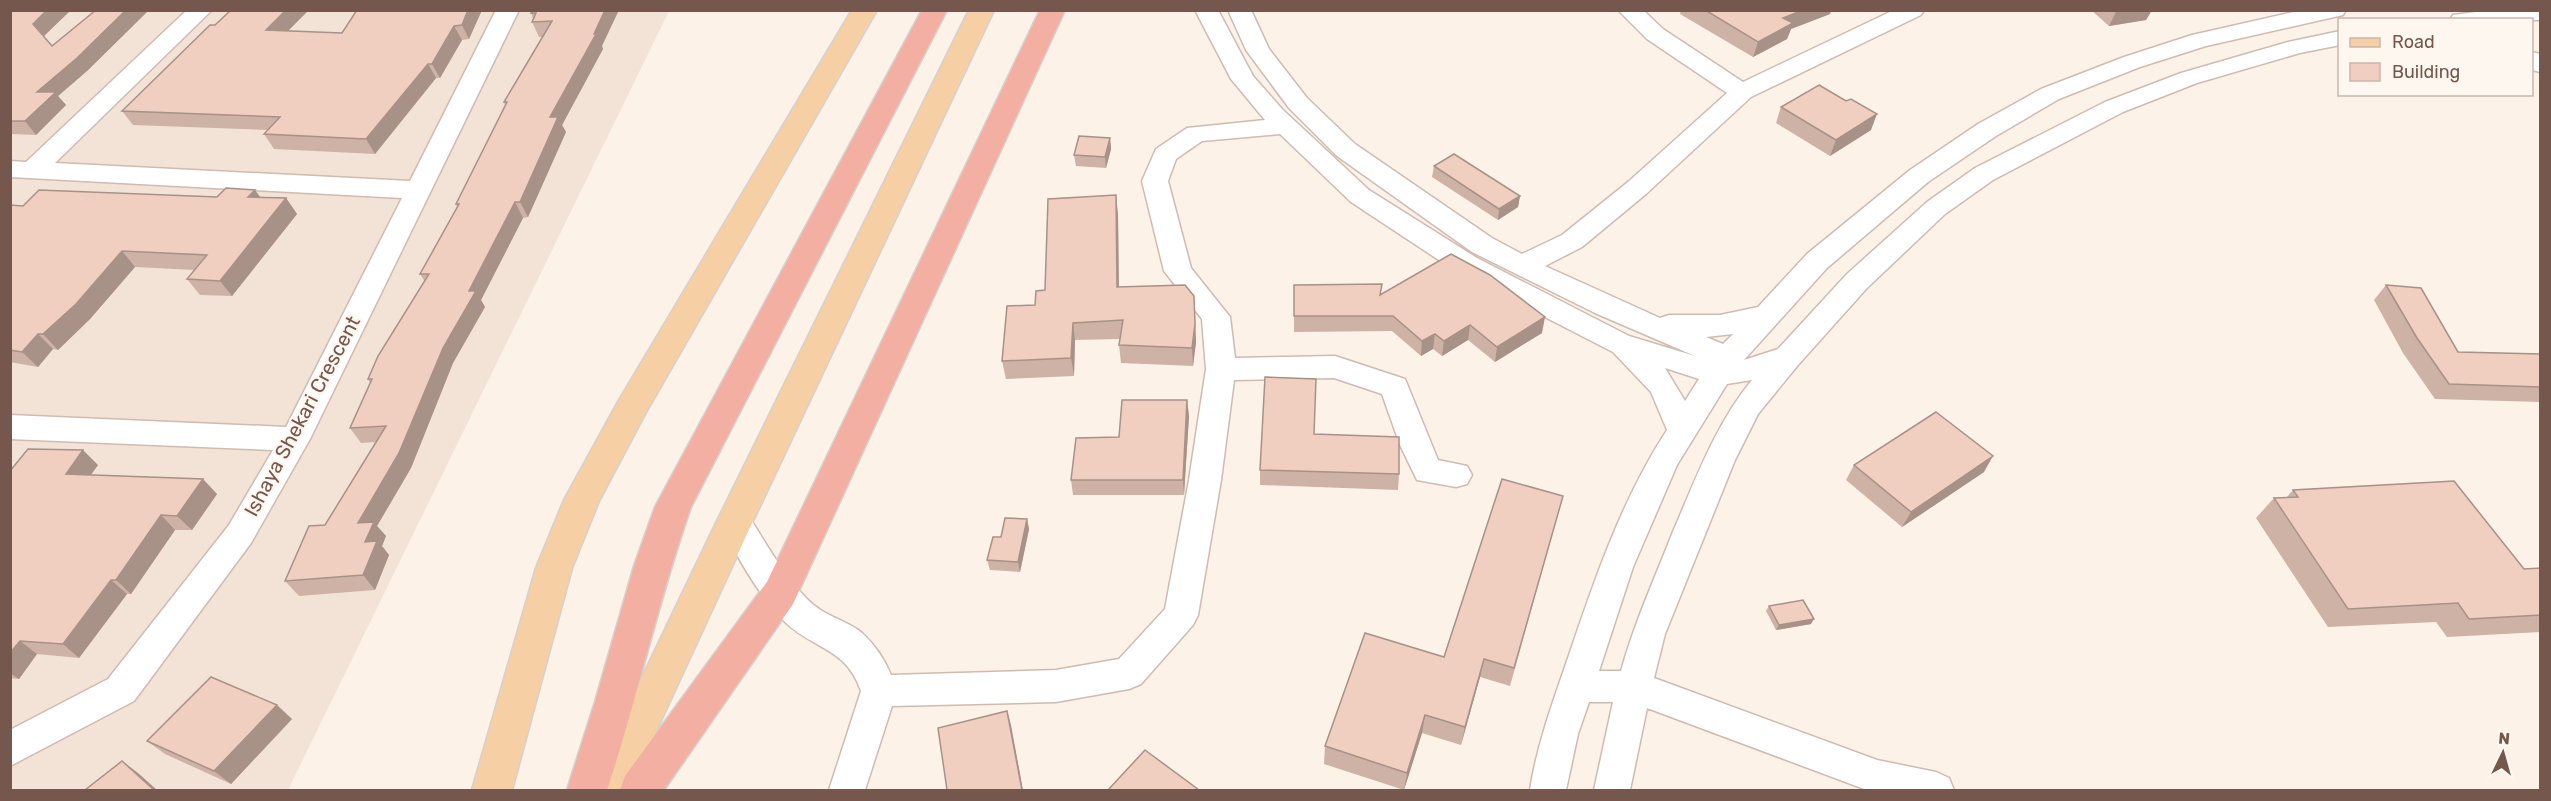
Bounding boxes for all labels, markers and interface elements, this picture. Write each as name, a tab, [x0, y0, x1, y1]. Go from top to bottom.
legend	[2338, 18, 2533, 96]
text: Road	[2392, 31, 2435, 53]
text: Building	[2392, 61, 2460, 83]
street label: Ishaya Shekari Crescent	[239, 311, 365, 520]
north arrow	[2473, 723, 2533, 783]
text: N	[2498, 729, 2511, 749]

